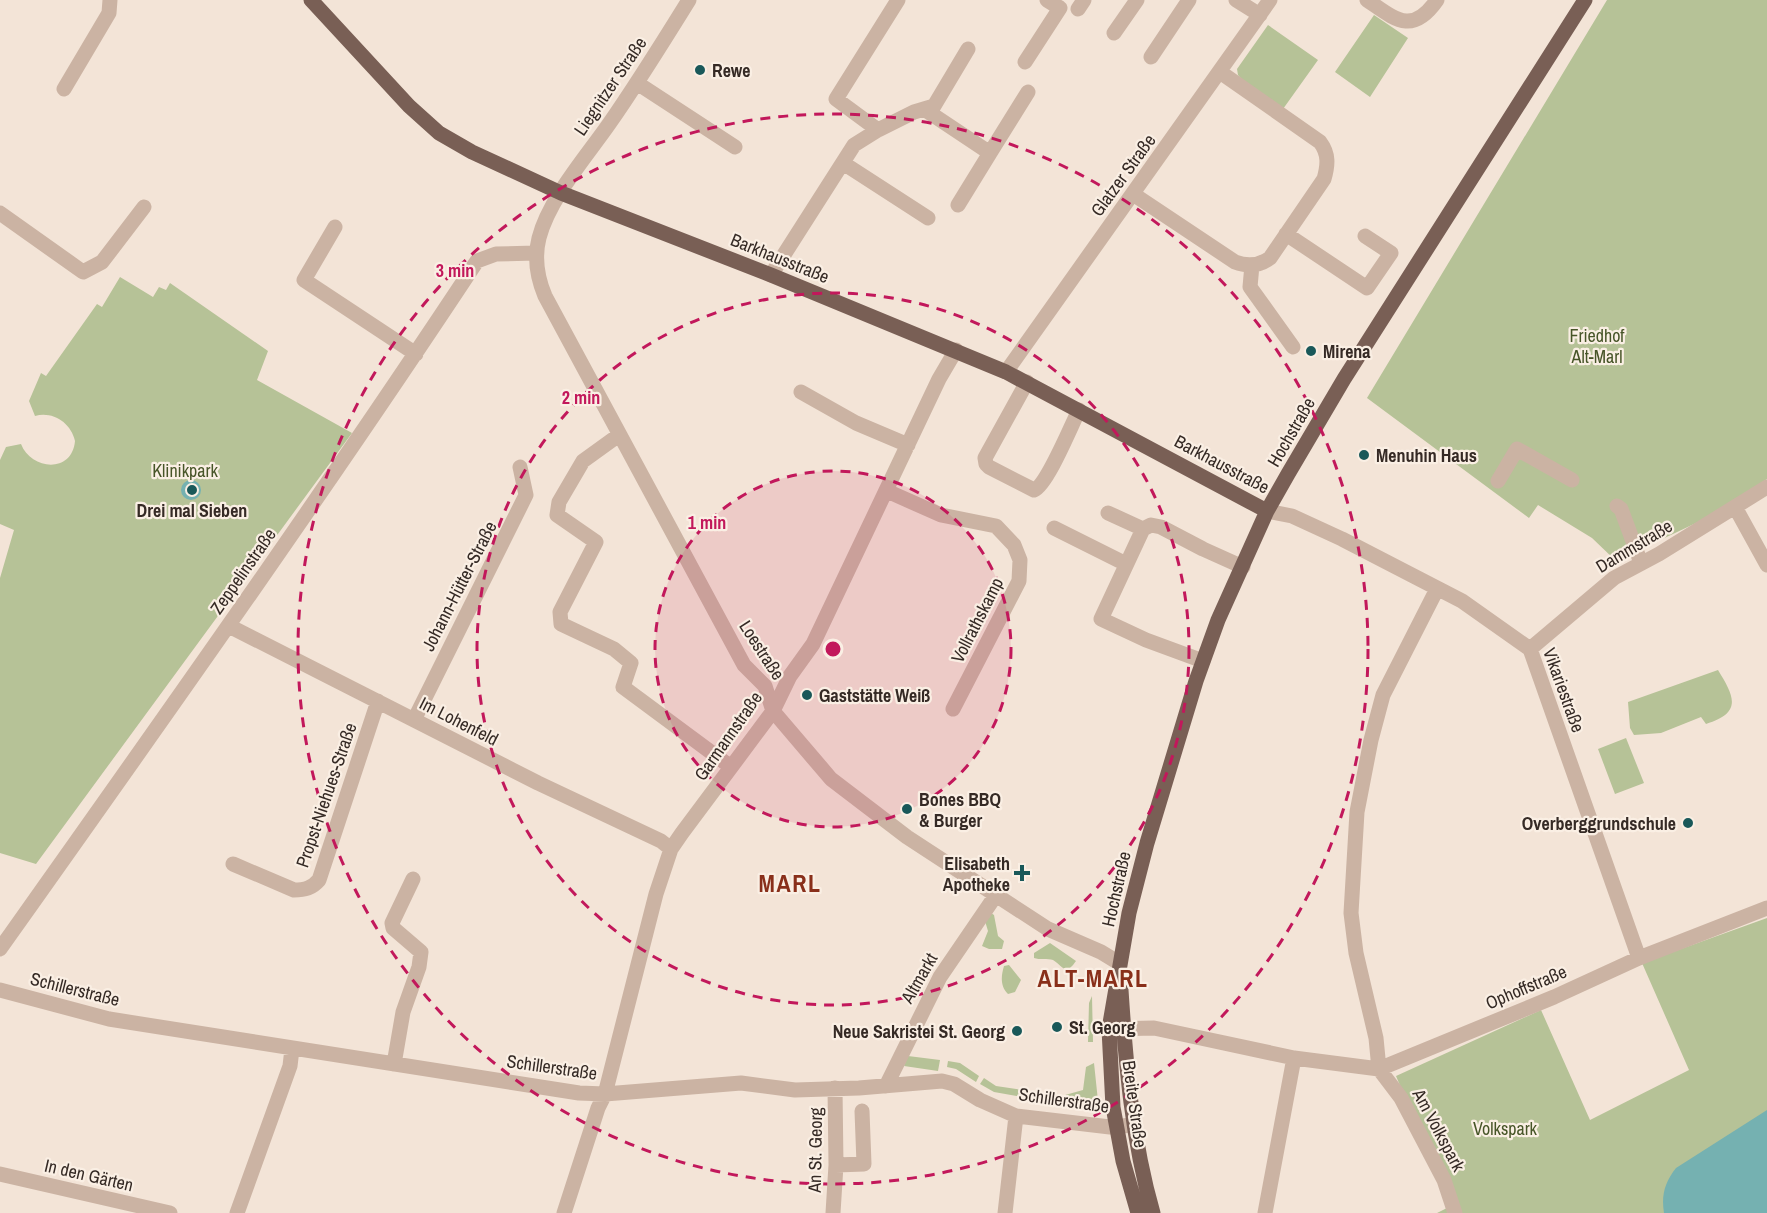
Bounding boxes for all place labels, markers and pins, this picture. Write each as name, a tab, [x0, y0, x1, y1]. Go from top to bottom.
place label: Rewe	[712, 58, 751, 83]
marker: Rewe	[693, 63, 707, 77]
place label: Mirena	[1323, 339, 1371, 364]
marker: Mirena	[1304, 344, 1318, 358]
place label: Menuhin Haus	[1376, 443, 1477, 468]
marker: Menuhin Haus	[1357, 448, 1371, 462]
marker: Drei mal Sieben	[185, 483, 199, 497]
place label: Drei mal Sieben	[137, 498, 247, 523]
centre of rings	[823, 639, 843, 659]
place label: Gaststätte Weiß	[819, 683, 930, 708]
marker: Gaststätte Weiß	[800, 688, 814, 702]
place label: Bones BBQ & Burger	[919, 787, 1001, 833]
marker: Bones BBQ & Burger	[900, 802, 914, 816]
place label: Overberggrundschule	[1522, 811, 1676, 836]
marker: Overberggrundschule	[1681, 816, 1695, 830]
place label: Elisabeth Apotheke	[943, 851, 1010, 897]
marker: Elisabeth Apotheke	[1015, 866, 1029, 880]
place label: St. Georg	[1069, 1015, 1135, 1040]
place label: Neue Sakristei St. Georg	[833, 1019, 1005, 1044]
marker: St. Georg	[1050, 1020, 1064, 1034]
marker: Neue Sakristei St. Georg	[1010, 1024, 1024, 1038]

